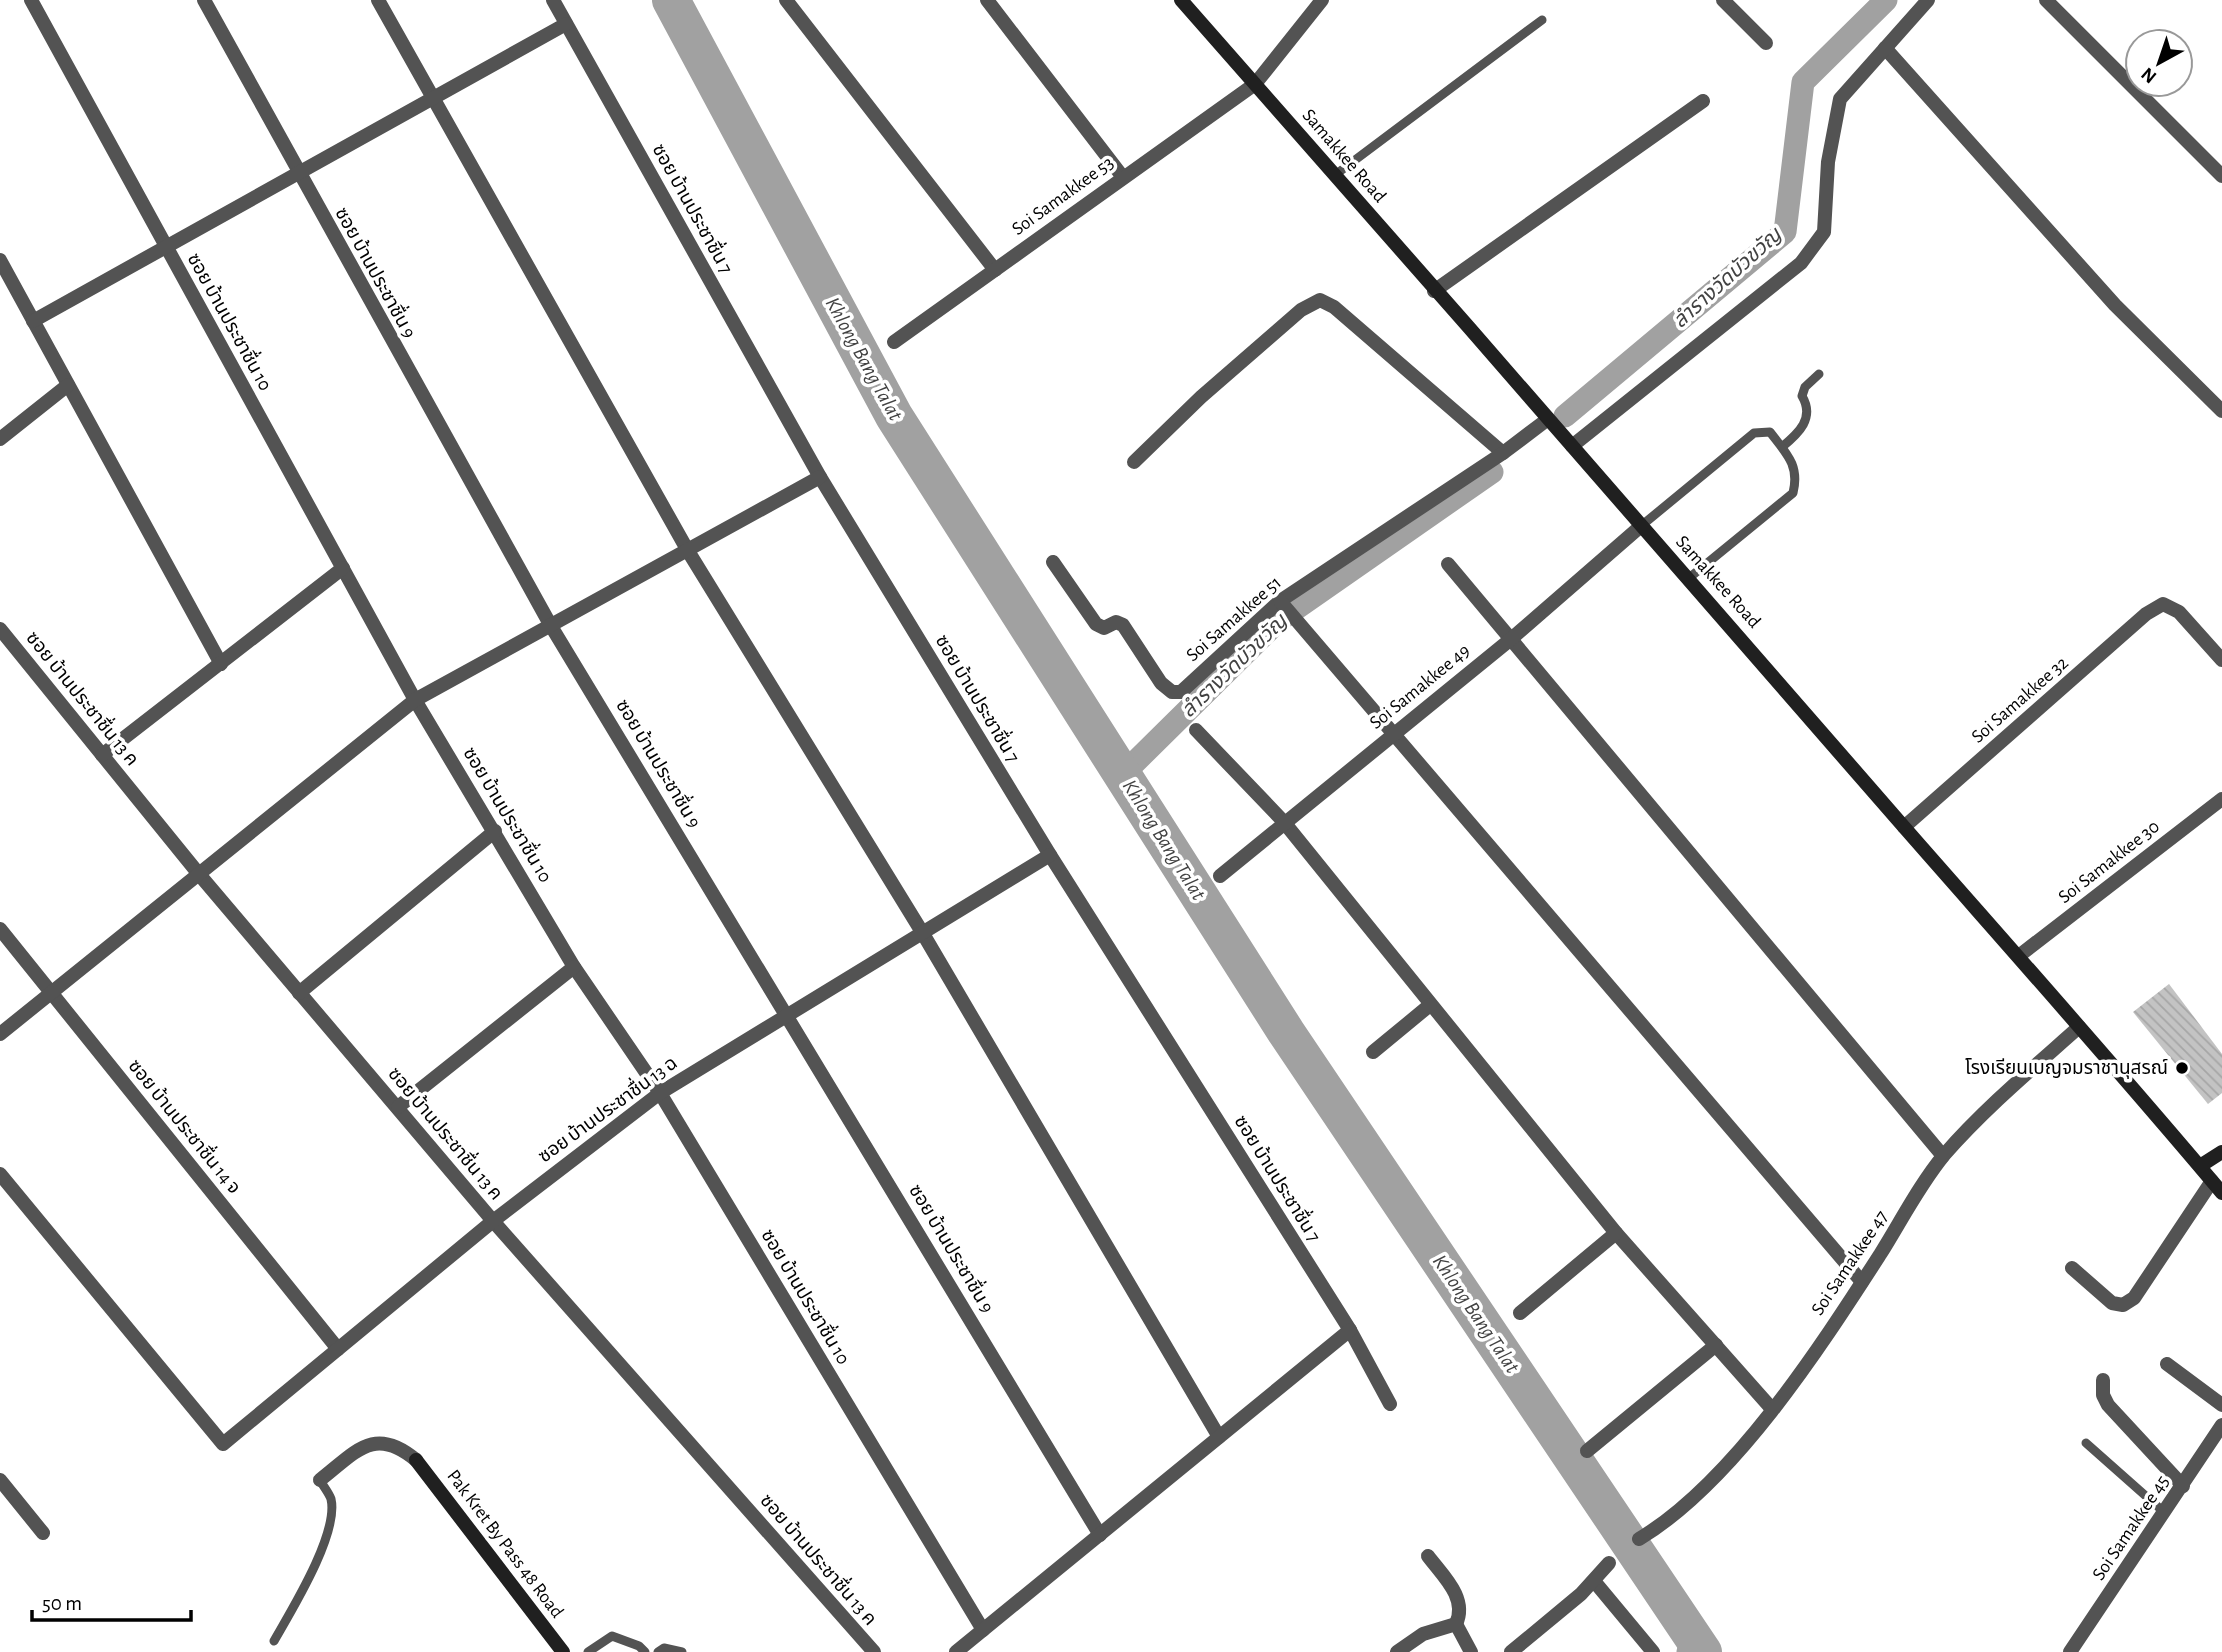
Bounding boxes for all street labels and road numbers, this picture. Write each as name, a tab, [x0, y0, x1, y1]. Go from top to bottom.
street label: Samakkee Road	[1299, 106, 1390, 206]
street label: ซอย บ้านประชาชื่น 7	[648, 138, 740, 277]
street label: Soi Samakkee 53	[1009, 153, 1117, 239]
street label: ซอย บ้านประชาชื่น 9	[331, 202, 423, 342]
street label: ซอย บ้านประชาชื่น 10	[183, 248, 279, 394]
street label: Samakkee Road	[1672, 532, 1764, 632]
street label: Soi Samakkee 51	[1183, 573, 1285, 665]
street label: ซอย บ้านประชาชื่น 13 ค	[22, 625, 146, 770]
street label: ซอย บ้านประชาชื่น 7	[931, 629, 1027, 766]
street label: Soi Samakkee 49	[1366, 641, 1474, 733]
street label: Soi Samakkee 32	[1968, 653, 2072, 747]
street label: ซอย บ้านประชาชื่น 9	[612, 694, 708, 832]
street label: ซอย บ้านประชาชื่น 10	[459, 742, 559, 886]
street label: Soi Samakkee 30	[2055, 817, 2163, 907]
street label: ซอย บ้านประชาชื่น 13 ฉ	[532, 1049, 681, 1167]
street label: ซอย บ้านประชาชื่น 14 จ	[124, 1053, 248, 1198]
street label: ซอย บ้านประชาชื่น 13 ค	[384, 1061, 510, 1204]
street label: ซอย บ้านประชาชื่น 7	[1230, 1110, 1328, 1246]
street label: ซอย บ้านประชาชื่น 9	[905, 1179, 1001, 1317]
street label: Soi Samakkee 47	[1808, 1207, 1892, 1319]
street label: ซอย บ้านประชาชื่น 10	[757, 1224, 857, 1368]
street label: Pak Kret By Pass 48 Road	[443, 1466, 567, 1622]
street label: Soi Samakkee 45	[2089, 1472, 2173, 1584]
street label: ซอย บ้านประชาชื่น 13 ค	[756, 1488, 884, 1629]

